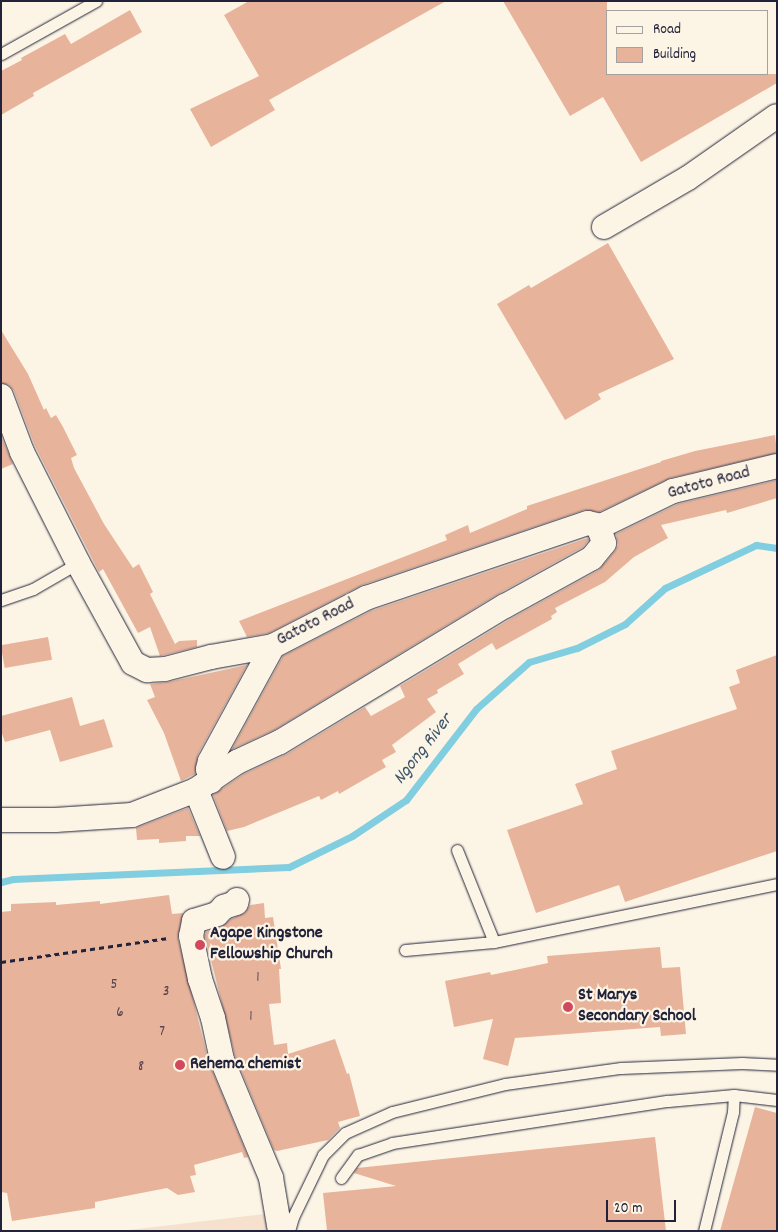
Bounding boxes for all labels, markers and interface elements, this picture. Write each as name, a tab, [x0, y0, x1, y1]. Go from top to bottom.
legend	[606, 10, 768, 75]
text: Road	[653, 19, 681, 41]
text: Building	[653, 44, 696, 66]
street label: Gatoto Road	[665, 463, 753, 505]
street label: Gatoto Road	[273, 594, 359, 652]
water label: Ngong River	[389, 710, 459, 790]
place label: Agape Kingstone Fellowship Church	[210, 924, 333, 966]
marker: Agape Kingstone Fellowship Church	[194, 939, 206, 951]
house number: 1	[256, 970, 260, 988]
house number: 5	[111, 977, 117, 995]
house number: 3	[163, 984, 169, 1002]
place label: St Marys Secondary School	[578, 986, 696, 1028]
marker: St Marys Secondary School	[562, 1001, 574, 1013]
house number: 6	[116, 1005, 124, 1023]
house number: 1	[249, 1009, 253, 1027]
house number: 7	[159, 1024, 165, 1042]
place label: Rehema chemist	[190, 1054, 301, 1076]
house number: 8	[138, 1059, 144, 1077]
marker: Rehema chemist	[174, 1059, 186, 1071]
scale bar	[608, 1190, 678, 1222]
text: 20 m	[614, 1198, 642, 1220]

